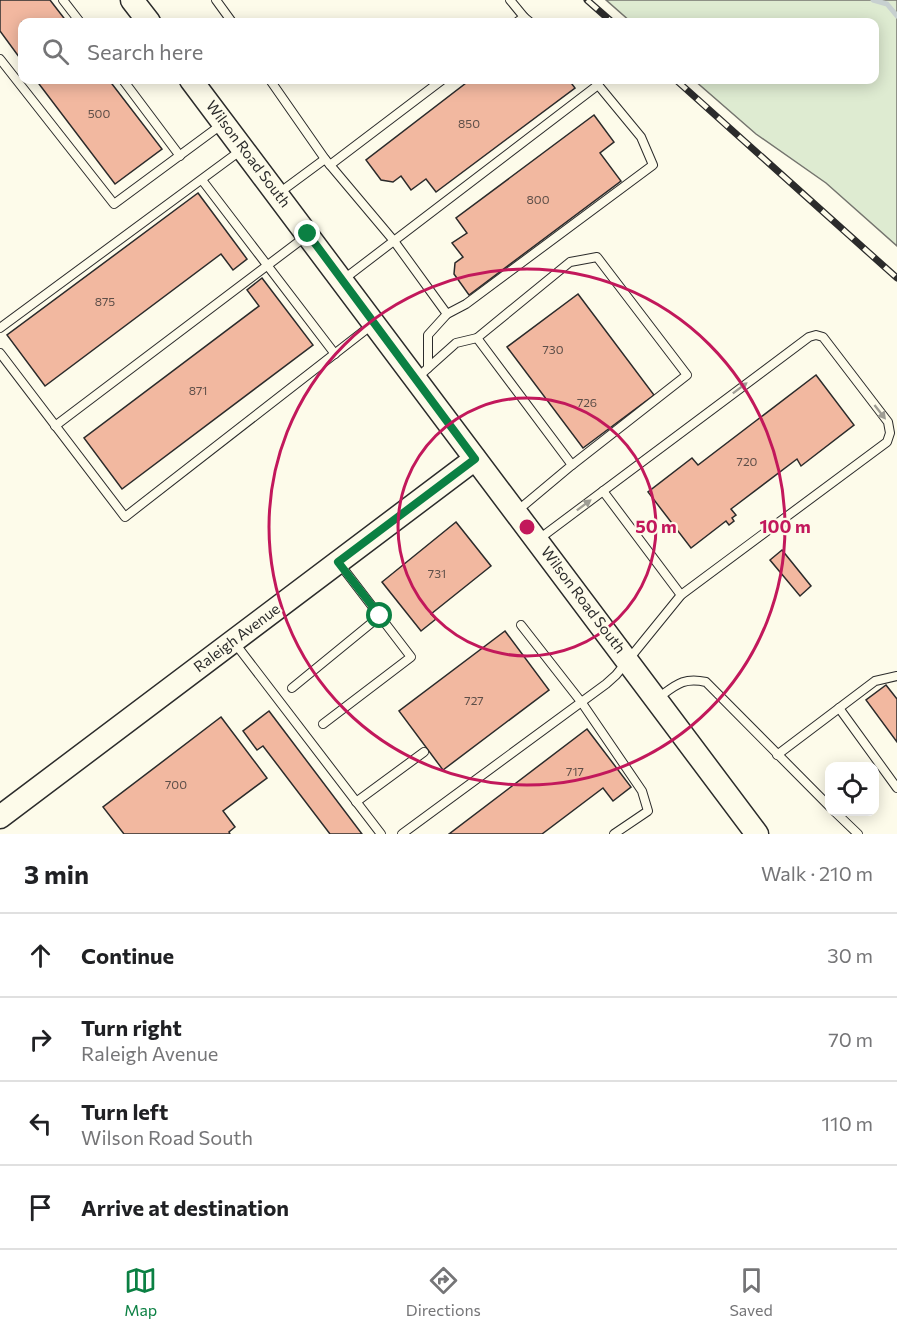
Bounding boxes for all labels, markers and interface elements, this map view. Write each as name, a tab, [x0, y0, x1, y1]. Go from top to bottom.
search box	[18, 18, 879, 84]
icon: search	[39, 35, 72, 68]
text: Search here	[87, 38, 203, 65]
street label: Wilson Road South	[203, 96, 295, 210]
house number: 500	[88, 106, 110, 120]
house number: 850	[458, 116, 480, 130]
house number: 800	[527, 192, 550, 206]
route end	[294, 220, 320, 246]
house number: 875	[95, 294, 115, 308]
house number: 730	[542, 342, 564, 356]
one-way arrow	[732, 382, 748, 395]
house number: 871	[189, 383, 207, 397]
house number: 726	[577, 395, 597, 409]
one-way arrow	[874, 404, 887, 420]
house number: 720	[737, 454, 758, 468]
one-way arrow	[575, 499, 591, 511]
text: 50 m	[635, 515, 677, 537]
text: 100 m	[759, 515, 811, 537]
centre of rings	[517, 517, 537, 537]
street label: Wilson Road South	[538, 542, 630, 656]
house number: 731	[428, 566, 446, 580]
street label: Raleigh Avenue	[190, 599, 283, 675]
route start	[366, 602, 392, 628]
house number: 727	[464, 693, 484, 707]
map controls	[825, 762, 879, 816]
button: locate	[825, 762, 879, 816]
house number: 717	[566, 764, 584, 778]
house number: 700	[165, 777, 187, 791]
text: 3 min	[24, 858, 89, 889]
text: Walk · 210 m	[761, 861, 873, 885]
icon: ahead	[24, 939, 57, 972]
text: Continue	[81, 942, 174, 969]
text: 30 m	[827, 943, 873, 967]
text: Turn right	[81, 1014, 182, 1041]
icon: right	[24, 1023, 57, 1056]
text: 70 m	[828, 1027, 873, 1051]
text: Raleigh Avenue	[81, 1041, 218, 1065]
text: Turn left	[81, 1098, 168, 1125]
icon: left	[24, 1107, 57, 1140]
text: 110 m	[822, 1111, 873, 1135]
text: Wilson Road South	[81, 1125, 253, 1149]
icon: arrive	[24, 1191, 57, 1224]
text: Arrive at destination	[81, 1194, 289, 1221]
tab: Map	[124, 1264, 157, 1319]
tab: Directions	[406, 1264, 481, 1319]
tab: Saved	[729, 1264, 773, 1319]

